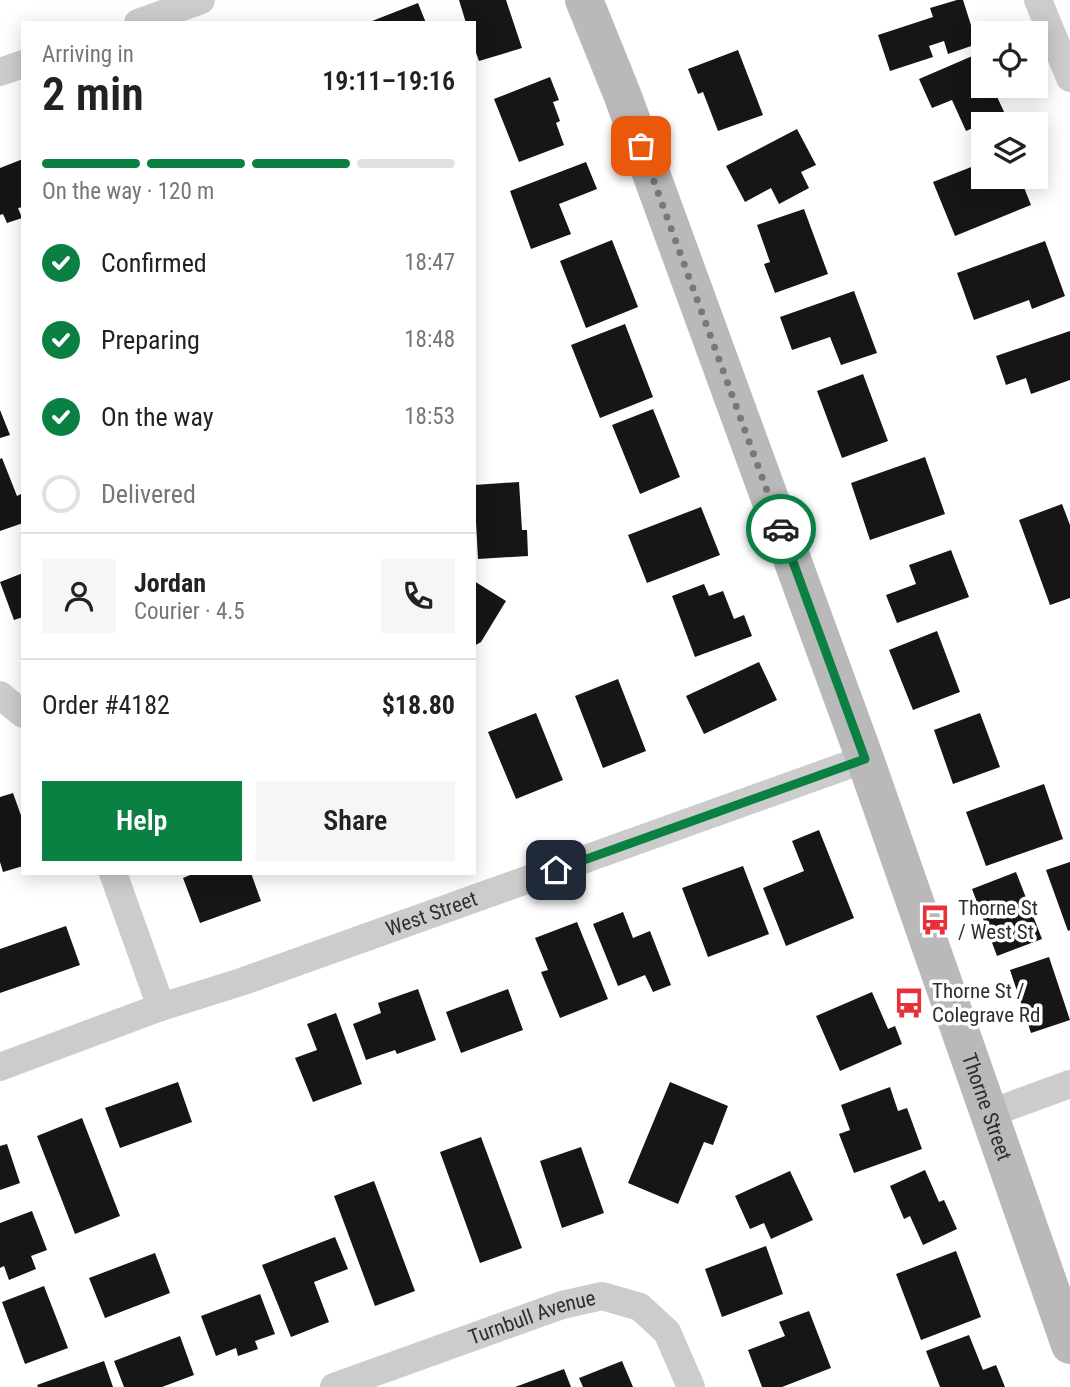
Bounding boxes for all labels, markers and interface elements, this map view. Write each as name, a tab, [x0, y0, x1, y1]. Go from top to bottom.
map controls	[971, 21, 1048, 189]
button: locate	[971, 21, 1048, 98]
text: Arriving in	[42, 41, 134, 68]
text: 19:11–19:16	[322, 66, 455, 96]
text: 2 min	[42, 67, 144, 121]
button: layers	[971, 112, 1048, 189]
pin	[611, 116, 671, 176]
icon: bag	[622, 127, 660, 165]
text: On the way · 120 m	[42, 178, 214, 205]
icon: check	[42, 244, 80, 282]
text: Confirmed	[101, 248, 207, 278]
text: 18:47	[404, 249, 455, 276]
icon: check	[42, 321, 80, 359]
text: Preparing	[101, 325, 200, 355]
text: 18:48	[404, 326, 455, 353]
icon: check	[42, 398, 80, 436]
text: On the way	[101, 402, 214, 432]
text: 18:53	[404, 403, 455, 430]
text: Delivered	[101, 479, 196, 509]
courier	[746, 494, 816, 564]
icon: car	[762, 510, 800, 548]
button: person	[42, 559, 116, 633]
button: phone	[381, 559, 455, 633]
text: Jordan	[134, 568, 206, 598]
text: Courier · 4.5	[134, 598, 245, 625]
text: Order #4182	[42, 690, 170, 720]
text: $18.80	[382, 690, 455, 720]
button: Help	[42, 781, 242, 861]
button: Share	[256, 781, 455, 861]
pin	[526, 840, 586, 900]
icon: home	[537, 851, 575, 889]
street label: West Street	[383, 887, 481, 941]
place label: Thorne St / West St	[958, 896, 1038, 944]
bus stop icon: Thorne St / West St	[918, 903, 952, 937]
place label: Thorne St / Colegrave Rd	[932, 979, 1040, 1027]
bus stop icon: Thorne St / Colegrave Rd	[892, 986, 926, 1020]
street label: Thorne Street	[957, 1050, 1017, 1164]
street label: Turnbull Avenue	[465, 1286, 598, 1350]

